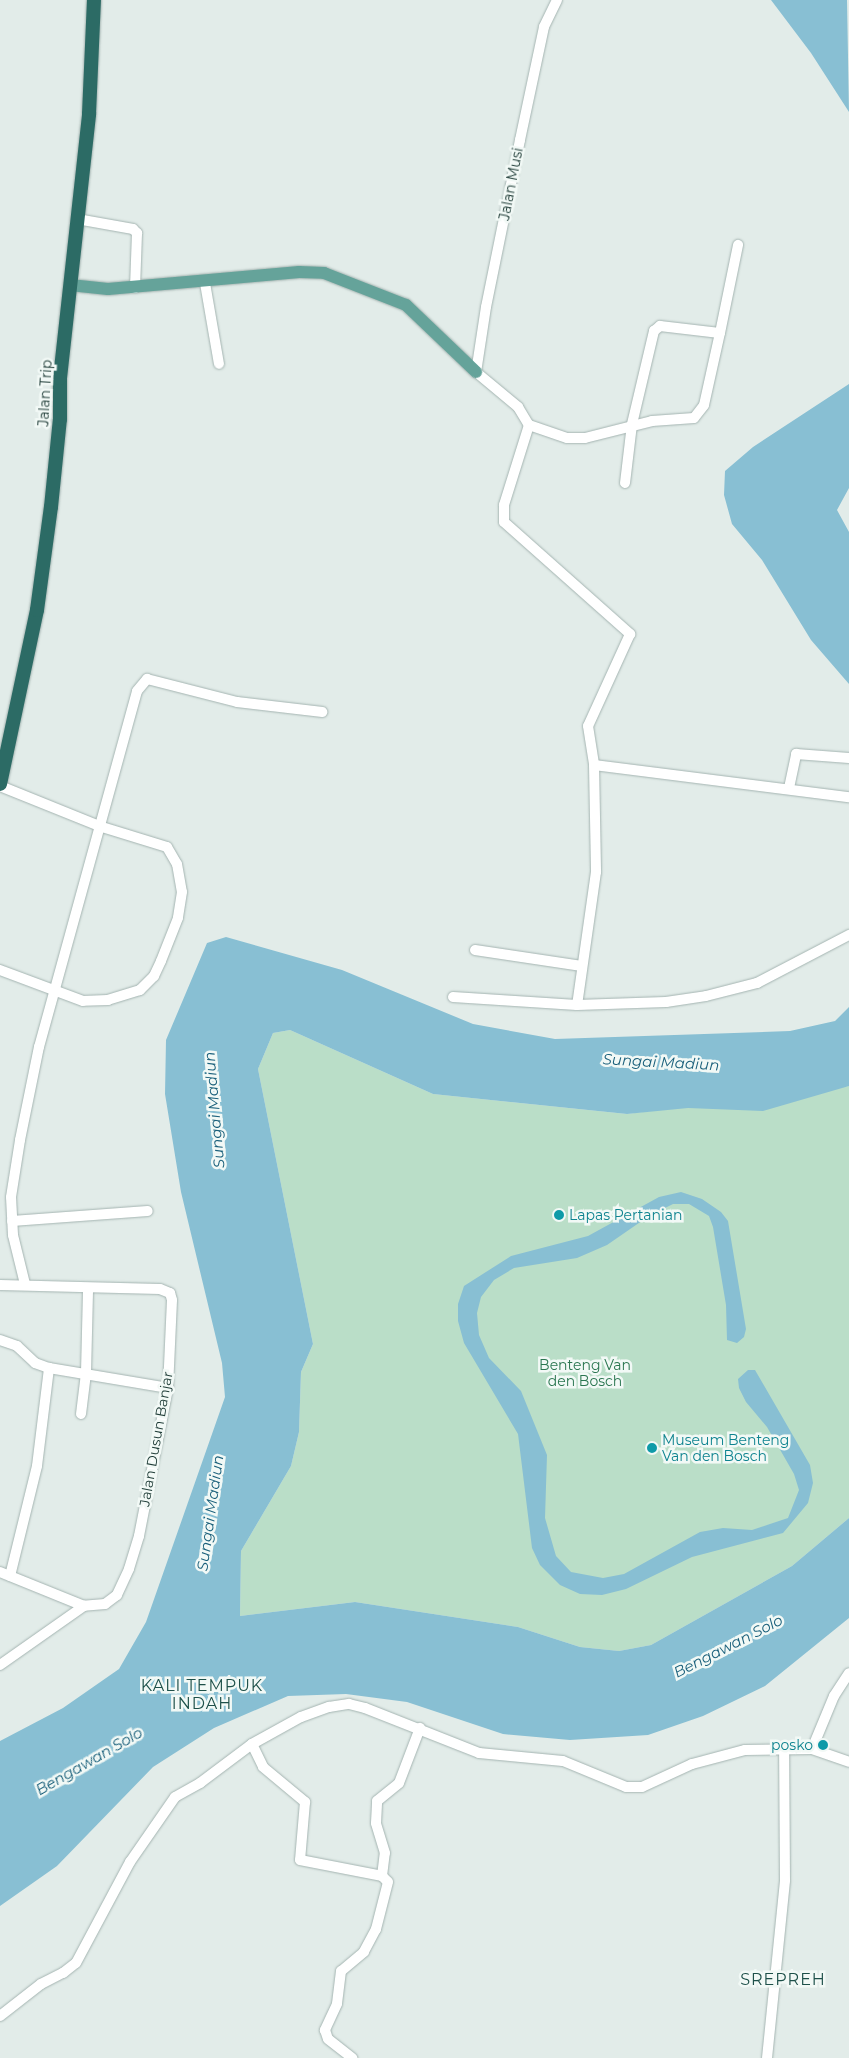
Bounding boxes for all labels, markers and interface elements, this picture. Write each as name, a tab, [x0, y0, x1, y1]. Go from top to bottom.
street label: Jalan Musi	[496, 146, 526, 222]
street label: Jalan Trip	[35, 359, 55, 427]
water label: Sungai Madiun	[602, 1050, 720, 1074]
water label: Sungai Madiun	[200, 1051, 228, 1169]
place label: Lapas Pertanian	[569, 1207, 682, 1223]
marker: Lapas Pertanian	[553, 1209, 565, 1221]
park label: Benteng Van den Bosch	[539, 1357, 631, 1390]
street label: Jalan Dusun Banjar	[136, 1370, 176, 1508]
place label: Museum Benteng Van den Bosch	[662, 1432, 789, 1464]
marker: Museum Benteng Van den Bosch	[646, 1442, 658, 1454]
water label: Sungai Madiun	[193, 1454, 227, 1572]
water label: Bengawan Solo	[670, 1611, 786, 1681]
district label: KALI TEMPUK INDAH	[139, 1676, 265, 1714]
water label: Bengawan Solo	[32, 1723, 146, 1799]
place label: posko	[771, 1737, 813, 1753]
marker: posko	[817, 1739, 829, 1751]
district label: SREPREH	[739, 1970, 827, 1990]

